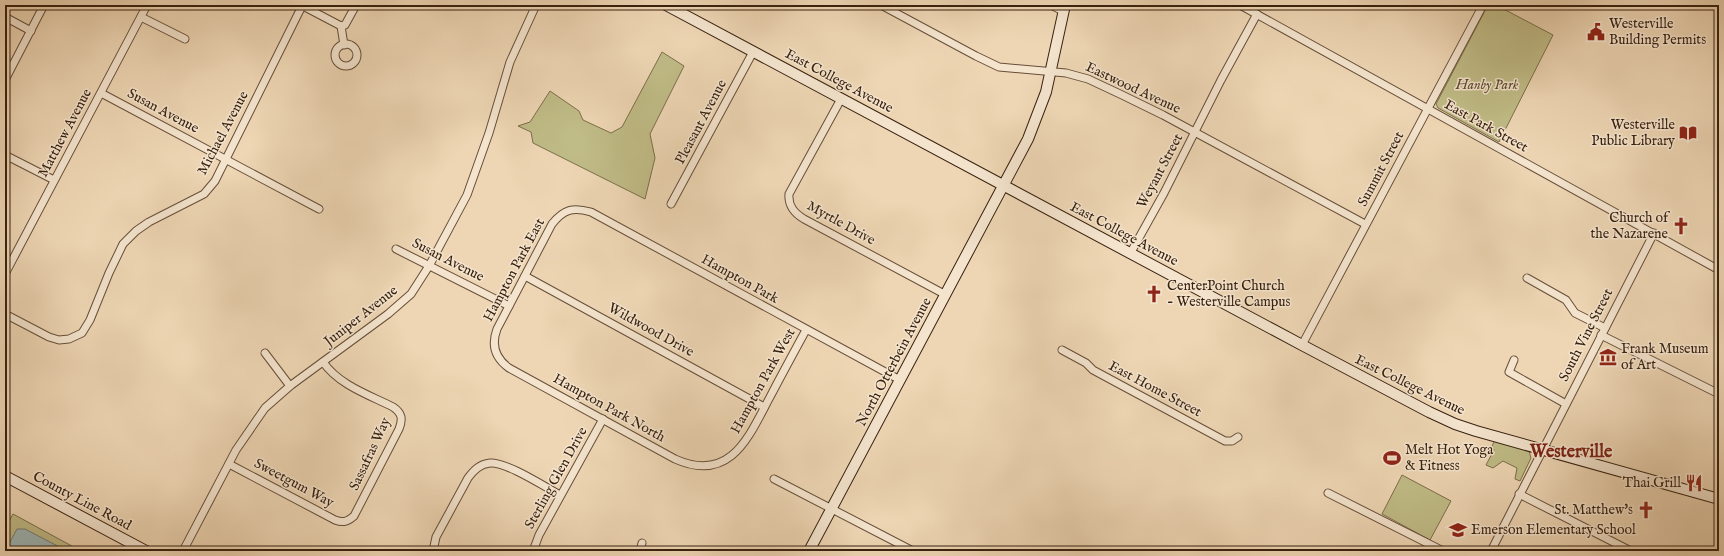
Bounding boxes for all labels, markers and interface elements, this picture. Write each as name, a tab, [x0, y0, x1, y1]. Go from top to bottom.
place label: Westerville Building Permits	[1609, 15, 1706, 49]
public building icon: Westerville Building Permits	[1586, 22, 1606, 42]
street label: East College Avenue	[782, 45, 897, 117]
street label: Eastwood Avenue	[1083, 58, 1184, 118]
street label: Pleasant Avenue	[671, 76, 731, 167]
park label: Hanby Park	[1455, 76, 1519, 94]
street label: Matthew Avenue	[34, 85, 96, 180]
street label: Susan Avenue	[124, 85, 202, 138]
street label: Michael Avenue	[193, 87, 253, 178]
street label: East Park Street	[1441, 96, 1531, 157]
place label: Westerville Public Library	[1591, 116, 1676, 150]
library icon: Westerville Public Library	[1678, 123, 1698, 143]
street label: Summit Street	[1354, 128, 1408, 210]
street label: Weyant Street	[1133, 130, 1187, 211]
street label: Myrtle Drive	[804, 197, 879, 249]
street label: East College Avenue	[1067, 198, 1182, 270]
place label: Church of the Nazarene	[1591, 209, 1671, 243]
street label: Hampton Park East	[479, 215, 549, 325]
church icon: Church of the Nazarene	[1671, 216, 1691, 236]
street label: Susan Avenue	[409, 234, 488, 286]
street label: Hampton Park	[698, 250, 782, 308]
place label: CenterPoint Church - Westerville Campus	[1167, 277, 1291, 311]
street label: Juniper Avenue	[319, 281, 402, 352]
church icon: CenterPoint Church - Westerville Campus	[1144, 284, 1164, 304]
street label: South Vine Street	[1555, 285, 1617, 384]
street label: North Otterbein Avenue	[852, 294, 936, 430]
street label: Wildwood Drive	[605, 299, 698, 361]
street label: Hampton Park West	[727, 325, 800, 437]
place label: Frank Museum of Art	[1621, 340, 1709, 374]
museum icon: Frank Museum of Art	[1598, 347, 1618, 367]
street label: East College Avenue	[1352, 351, 1468, 420]
street label: East Home Street	[1105, 357, 1205, 421]
street label: Hampton Park North	[550, 370, 669, 447]
street label: Sassafras Way	[345, 414, 395, 493]
street label: Sterling Glen Drive	[521, 423, 592, 532]
place label: Melt Hot Yoga & Fitness	[1405, 441, 1494, 475]
district label: Westerville	[1529, 441, 1613, 464]
sports icon: Melt Hot Yoga & Fitness	[1382, 448, 1402, 468]
street label: Sweetgum Way	[251, 454, 337, 512]
street label: County Line Road	[30, 467, 135, 535]
restaurant icon: Thai Grill	[1684, 473, 1704, 493]
place label: Thai Grill	[1623, 474, 1681, 492]
church icon: St. Matthew's	[1636, 500, 1656, 520]
place label: St. Matthew's	[1554, 501, 1633, 519]
school or university icon: Emerson Elementary School	[1448, 520, 1468, 540]
place label: Emerson Elementary School	[1471, 521, 1636, 539]

